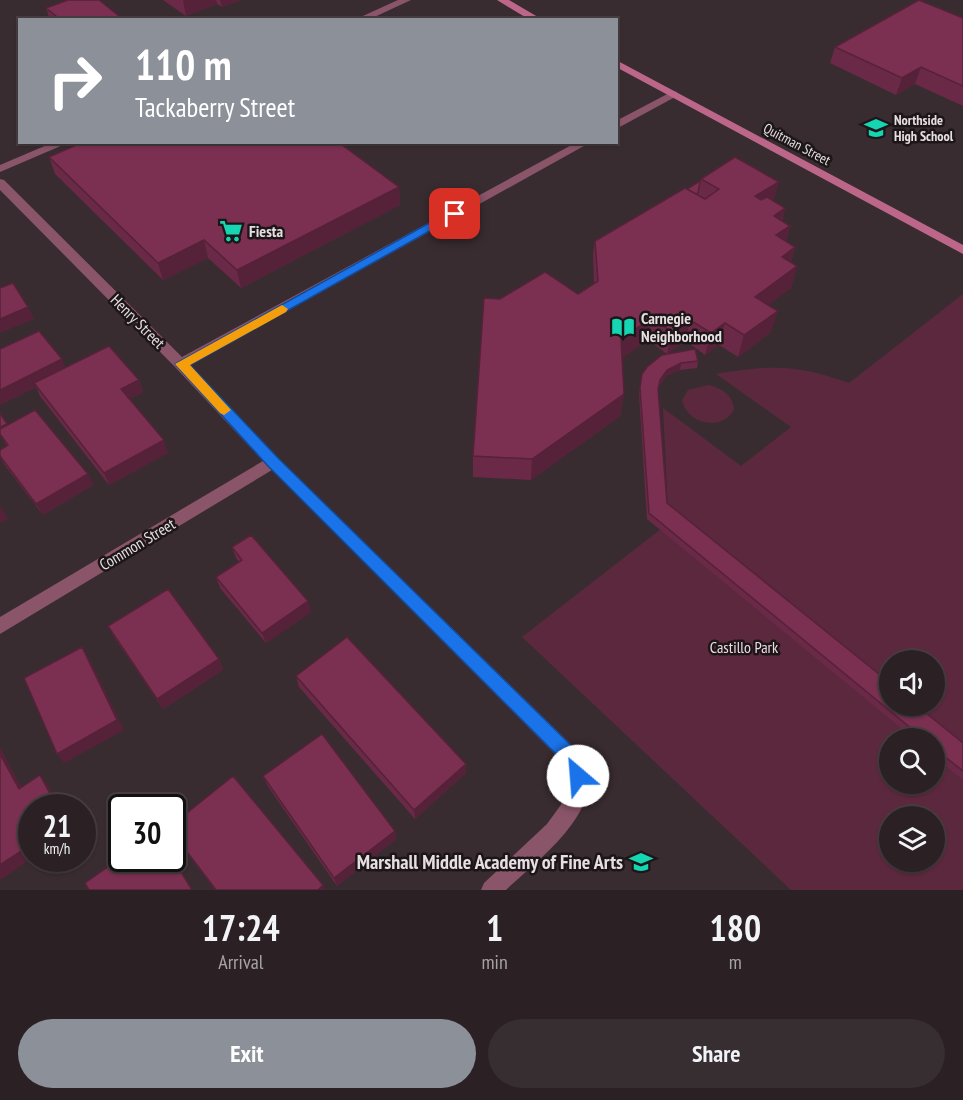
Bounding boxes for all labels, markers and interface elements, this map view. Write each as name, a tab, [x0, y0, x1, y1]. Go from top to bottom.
text: 110 m	[135, 37, 232, 92]
icon: right	[36, 42, 114, 120]
text: Tackaberry Street	[135, 90, 295, 124]
place label: Northside High School	[894, 111, 954, 145]
school or university icon: Northside High School	[863, 115, 889, 141]
street label: Quitman Street	[760, 119, 834, 169]
pin	[429, 188, 480, 239]
icon: arrive	[438, 197, 471, 230]
supermarket icon: Fiesta	[218, 218, 244, 244]
place label: Fiesta	[249, 221, 283, 241]
street label: Henry Street	[107, 290, 170, 353]
place label: Carnegie Neighborhood	[641, 308, 722, 346]
library icon: Carnegie Neighborhood	[610, 314, 636, 340]
street label: Common Street	[95, 513, 179, 574]
park label: Castillo Park	[710, 637, 779, 657]
map controls	[879, 650, 945, 872]
button: sound	[879, 650, 945, 716]
button: search	[879, 728, 945, 794]
position arrow	[546, 744, 610, 808]
speed limit sign: 30	[108, 794, 186, 872]
text: 21	[43, 806, 71, 845]
button: layers	[879, 806, 945, 872]
text: km/h	[44, 839, 70, 858]
place label: Marshall Middle Academy of Fine Arts	[357, 849, 623, 875]
school or university icon: Marshall Middle Academy of Fine Arts	[628, 849, 654, 875]
text: 17:24	[202, 904, 280, 951]
text: 1	[486, 904, 503, 951]
text: 180	[710, 904, 761, 951]
text: Arrival	[218, 949, 263, 975]
text: min	[482, 949, 508, 975]
text: m	[729, 949, 742, 975]
button: Exit	[18, 1019, 476, 1088]
button: Share	[488, 1019, 945, 1088]

